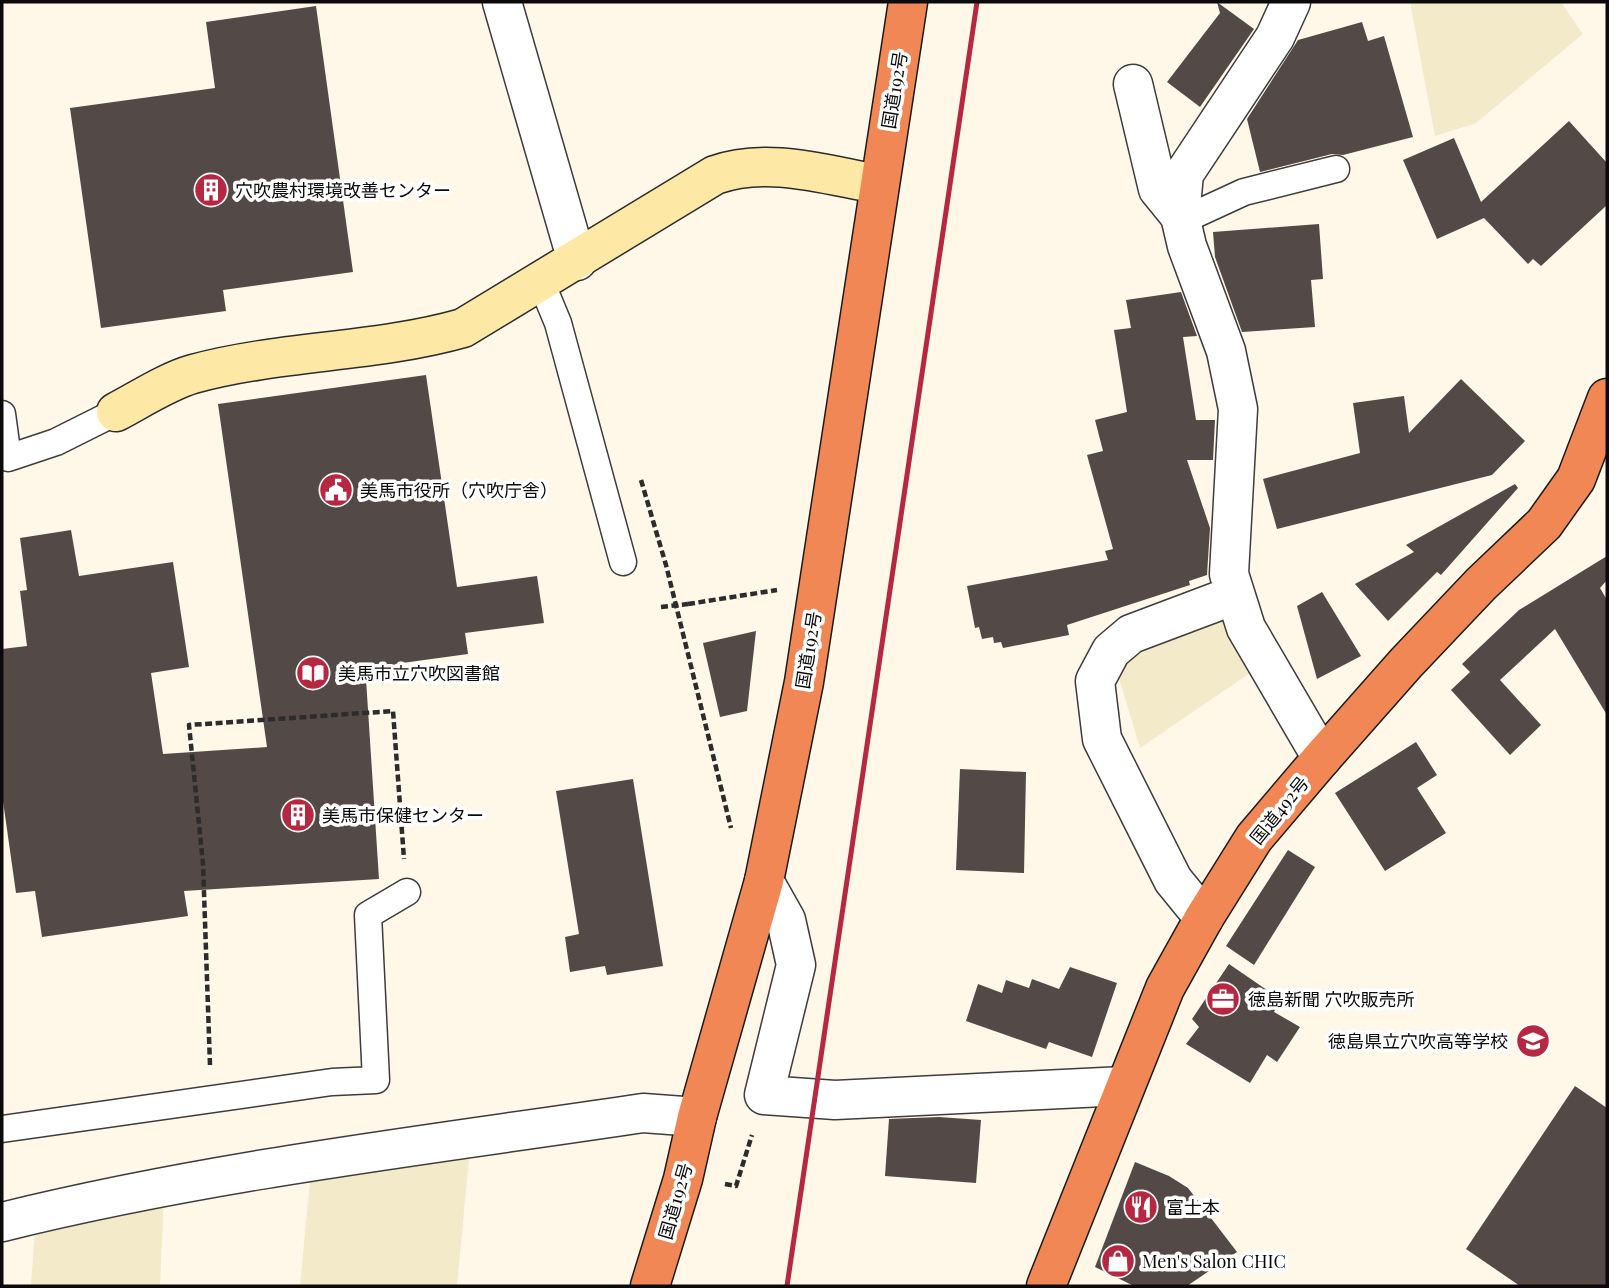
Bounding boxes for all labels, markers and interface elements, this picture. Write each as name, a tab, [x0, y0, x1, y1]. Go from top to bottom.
street label: 国道192号	[876, 49, 912, 131]
building icon: 穴吹農村環境改善センター	[192, 171, 230, 209]
place label: 穴吹農村環境改善センター	[235, 178, 451, 202]
public building icon: 美馬市役所（穴吹庁舎）	[317, 471, 355, 509]
place label: 美馬市役所（穴吹庁舎）	[360, 478, 558, 502]
street label: 国道192号	[790, 609, 826, 691]
library icon: 美馬市立穴吹図書館	[294, 654, 332, 692]
place label: 美馬市立穴吹図書館	[338, 661, 500, 685]
street label: 国道492号	[1244, 771, 1314, 849]
building icon: 美馬市保健センター	[279, 796, 317, 834]
place label: 美馬市保健センター	[322, 803, 484, 827]
office icon: 徳島新聞 穴吹販売所	[1204, 980, 1242, 1018]
place label: 徳島新聞 穴吹販売所	[1248, 987, 1414, 1011]
school or university icon: 徳島県立穴吹高等学校	[1514, 1022, 1552, 1060]
place label: 徳島県立穴吹高等学校	[1328, 1029, 1508, 1053]
street label: 国道192号	[653, 1160, 697, 1242]
restaurant icon: 富士本	[1122, 1188, 1160, 1226]
place label: 富士本	[1166, 1195, 1220, 1219]
shop icon: Men's Salon CHIC	[1099, 1242, 1137, 1280]
place label: Men's Salon CHIC	[1142, 1249, 1286, 1273]

